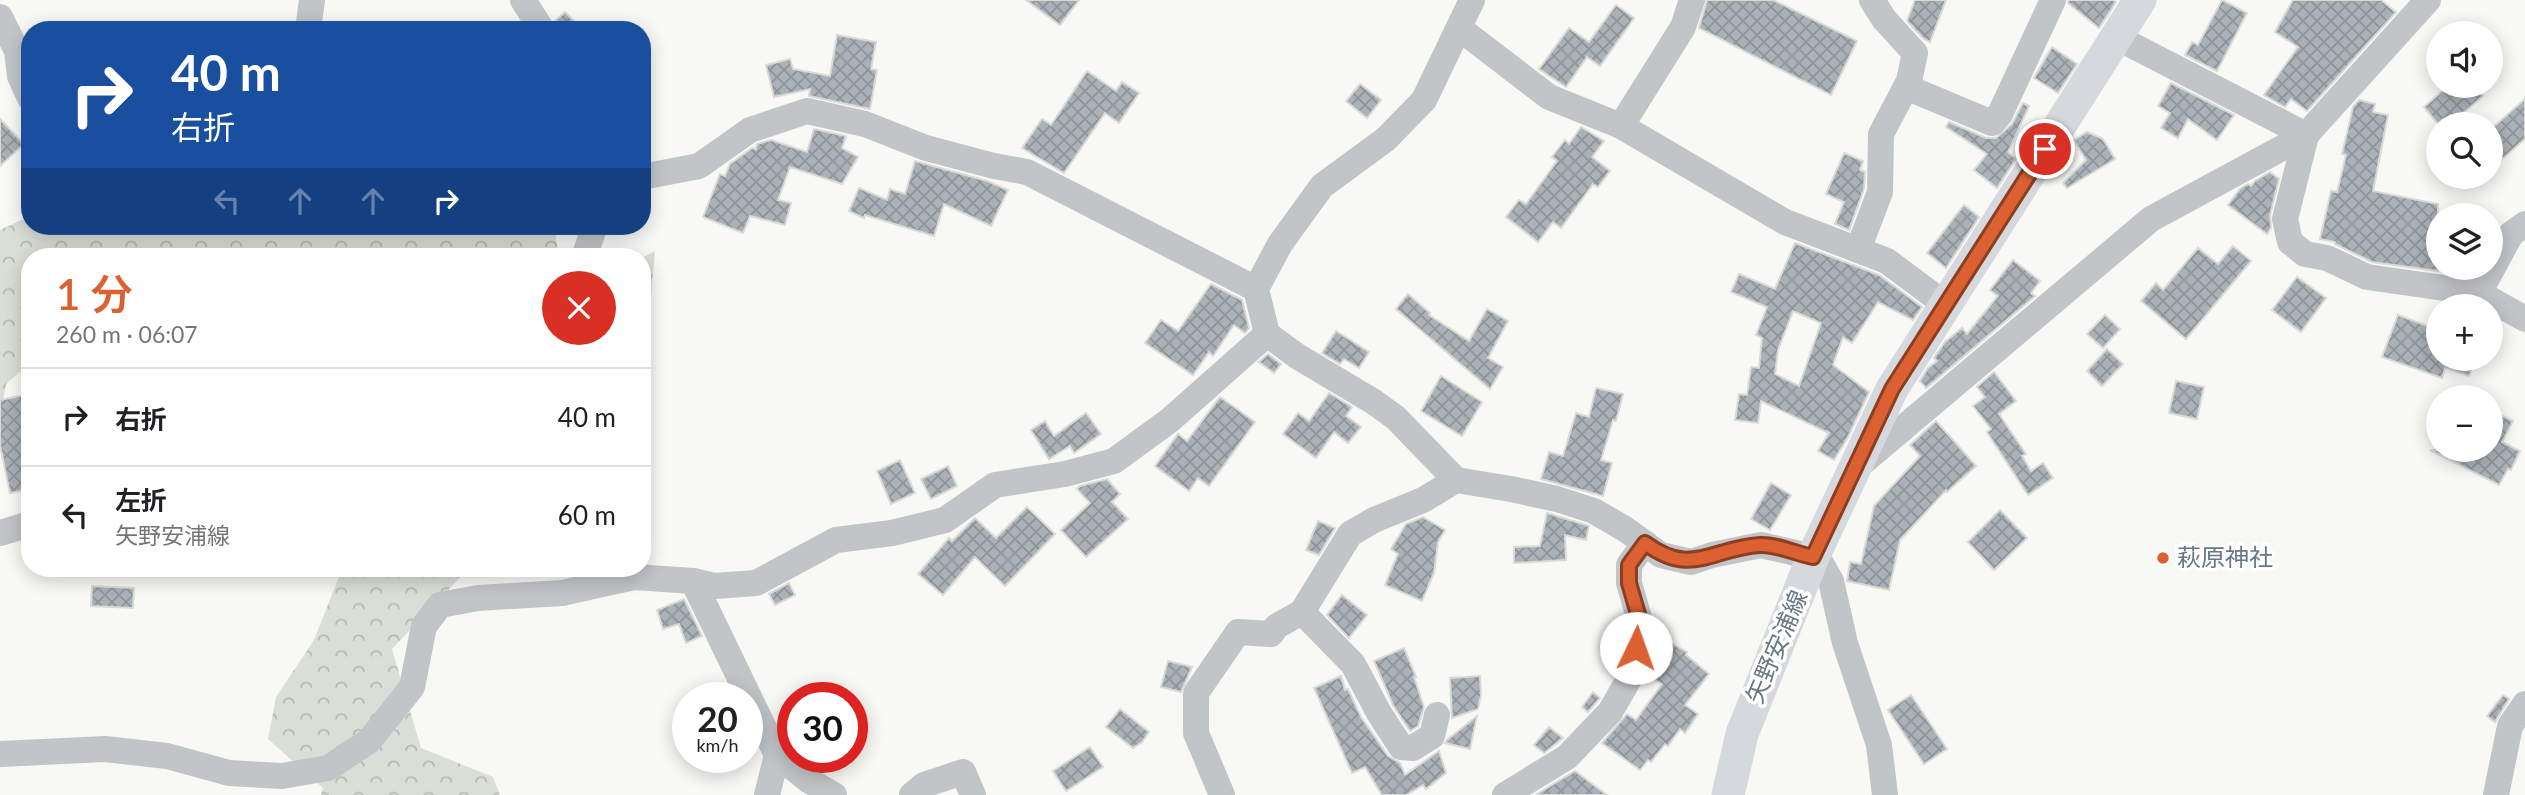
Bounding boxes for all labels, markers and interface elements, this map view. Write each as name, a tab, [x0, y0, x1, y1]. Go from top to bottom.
map controls	[2426, 21, 2503, 462]
button: sound	[2426, 21, 2503, 98]
text: 40 m	[171, 43, 281, 101]
icon: right	[56, 49, 147, 140]
text: 右折	[171, 107, 235, 146]
button: search	[2426, 112, 2503, 189]
pin	[2015, 119, 2075, 179]
icon: arrive	[2026, 130, 2064, 168]
icon: left	[208, 182, 246, 220]
icon: ahead	[281, 182, 319, 220]
icon: ahead	[354, 182, 392, 220]
icon: right	[427, 182, 465, 220]
button: layers	[2426, 203, 2503, 280]
text: 1 分	[56, 269, 133, 319]
button: close	[542, 271, 616, 345]
button: +	[2426, 294, 2503, 371]
text: 260 m · 06:07	[56, 320, 198, 348]
button: −	[2426, 385, 2503, 462]
icon: right	[56, 398, 94, 436]
text: 40 m	[558, 401, 616, 433]
text: 右折	[115, 403, 167, 435]
text: 左折	[115, 484, 167, 516]
icon: left	[56, 496, 94, 534]
text: 60 m	[558, 499, 616, 531]
text: 矢野安浦線	[115, 521, 230, 549]
place label: 萩原神社	[2177, 542, 2273, 571]
marker: 萩原神社	[2155, 550, 2171, 566]
street label: 矢野安浦線	[1739, 586, 1812, 707]
position arrow	[1599, 611, 1673, 685]
speed limit sign: 30	[777, 682, 868, 773]
text: 20	[697, 697, 738, 739]
text: km/h	[696, 734, 739, 756]

